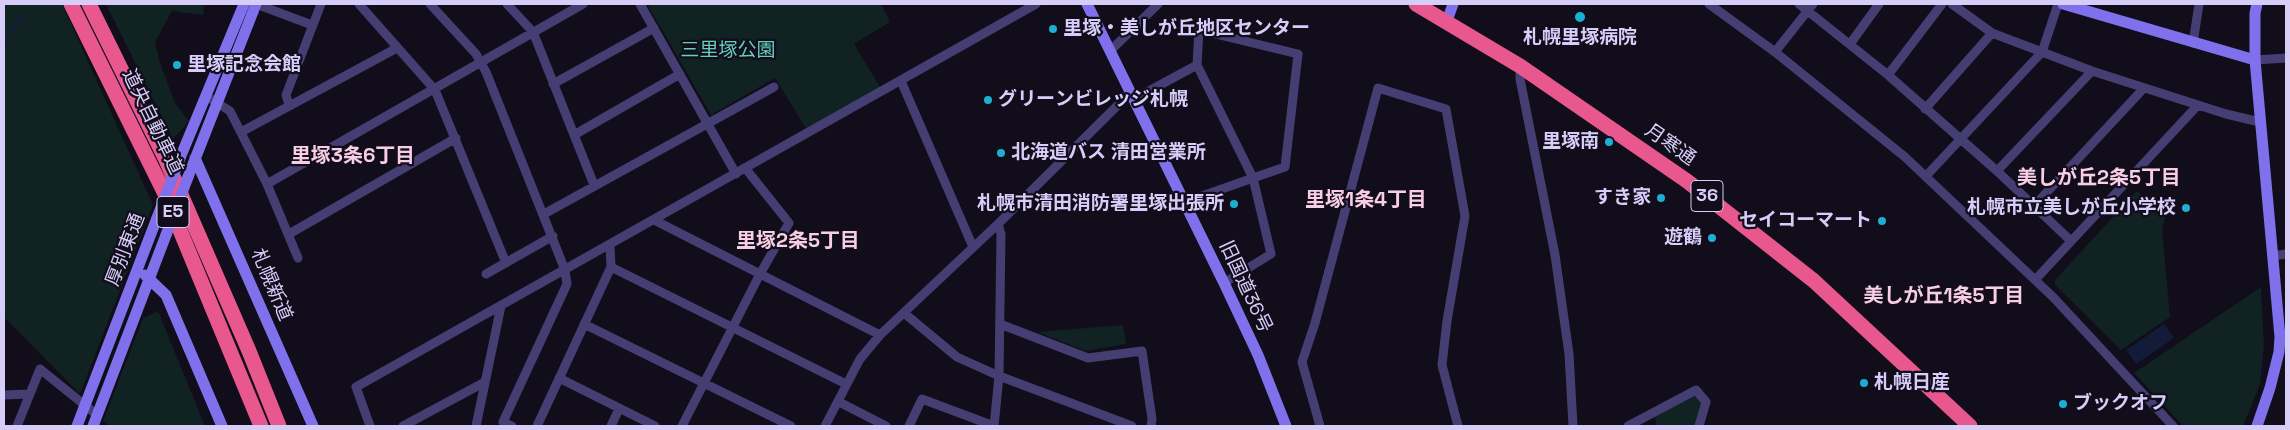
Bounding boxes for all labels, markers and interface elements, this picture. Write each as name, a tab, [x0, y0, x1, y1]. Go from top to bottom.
marker: 札幌里塚病院	[1573, 10, 1587, 24]
place label: 里塚・美しが丘地区センター	[1063, 18, 1310, 40]
marker: 里塚・美しが丘地区センター	[1047, 23, 1059, 35]
place label: 札幌里塚病院	[1523, 27, 1637, 49]
park label: 三里塚公園	[681, 40, 775, 62]
place label: 里塚記念会館	[187, 54, 301, 76]
marker: 里塚記念会館	[171, 59, 183, 71]
street label: 道央自動車道	[117, 66, 187, 178]
place label: グリーンビレッジ札幌	[998, 89, 1188, 111]
marker: グリーンビレッジ札幌	[982, 94, 994, 106]
street label: 月寒通	[1640, 119, 1700, 171]
place label: 里塚南	[1542, 131, 1599, 153]
marker: 里塚南	[1603, 136, 1615, 148]
place label: 北海道バス 清田営業所	[1011, 142, 1206, 164]
district label: 里塚3条6丁目	[291, 145, 415, 169]
marker: 北海道バス 清田営業所	[995, 147, 1007, 159]
district label: 美しが丘2条5丁目	[2017, 167, 2181, 191]
road number: 36	[1691, 180, 1723, 212]
place label: すき家	[1594, 187, 1651, 209]
district label: 里塚1条4丁目	[1305, 189, 1427, 213]
marker: すき家	[1655, 192, 1667, 204]
place label: 札幌市清田消防署里塚出張所	[977, 193, 1224, 215]
road number: E5	[157, 196, 189, 228]
place label: 札幌市立美しが丘小学校	[1967, 197, 2176, 219]
marker: 札幌市清田消防署里塚出張所	[1228, 198, 1240, 210]
marker: 札幌市立美しが丘小学校	[2180, 202, 2192, 214]
street label: 厚別東通	[102, 210, 150, 290]
place label: セイコーマート	[1739, 210, 1872, 232]
marker: セイコーマート	[1876, 215, 1888, 227]
place label: 遊鶴	[1664, 227, 1702, 249]
district label: 里塚2条5丁目	[736, 230, 860, 254]
marker: 遊鶴	[1706, 232, 1718, 244]
street label: 旧国道36号	[1214, 237, 1276, 337]
street label: 札幌新道	[246, 246, 296, 324]
district label: 美しが丘1条5丁目	[1863, 285, 2025, 309]
place label: 札幌日産	[1874, 372, 1950, 394]
marker: 札幌日産	[1858, 377, 1870, 389]
place label: ブックオフ	[2073, 393, 2168, 415]
marker: ブックオフ	[2057, 398, 2069, 410]

